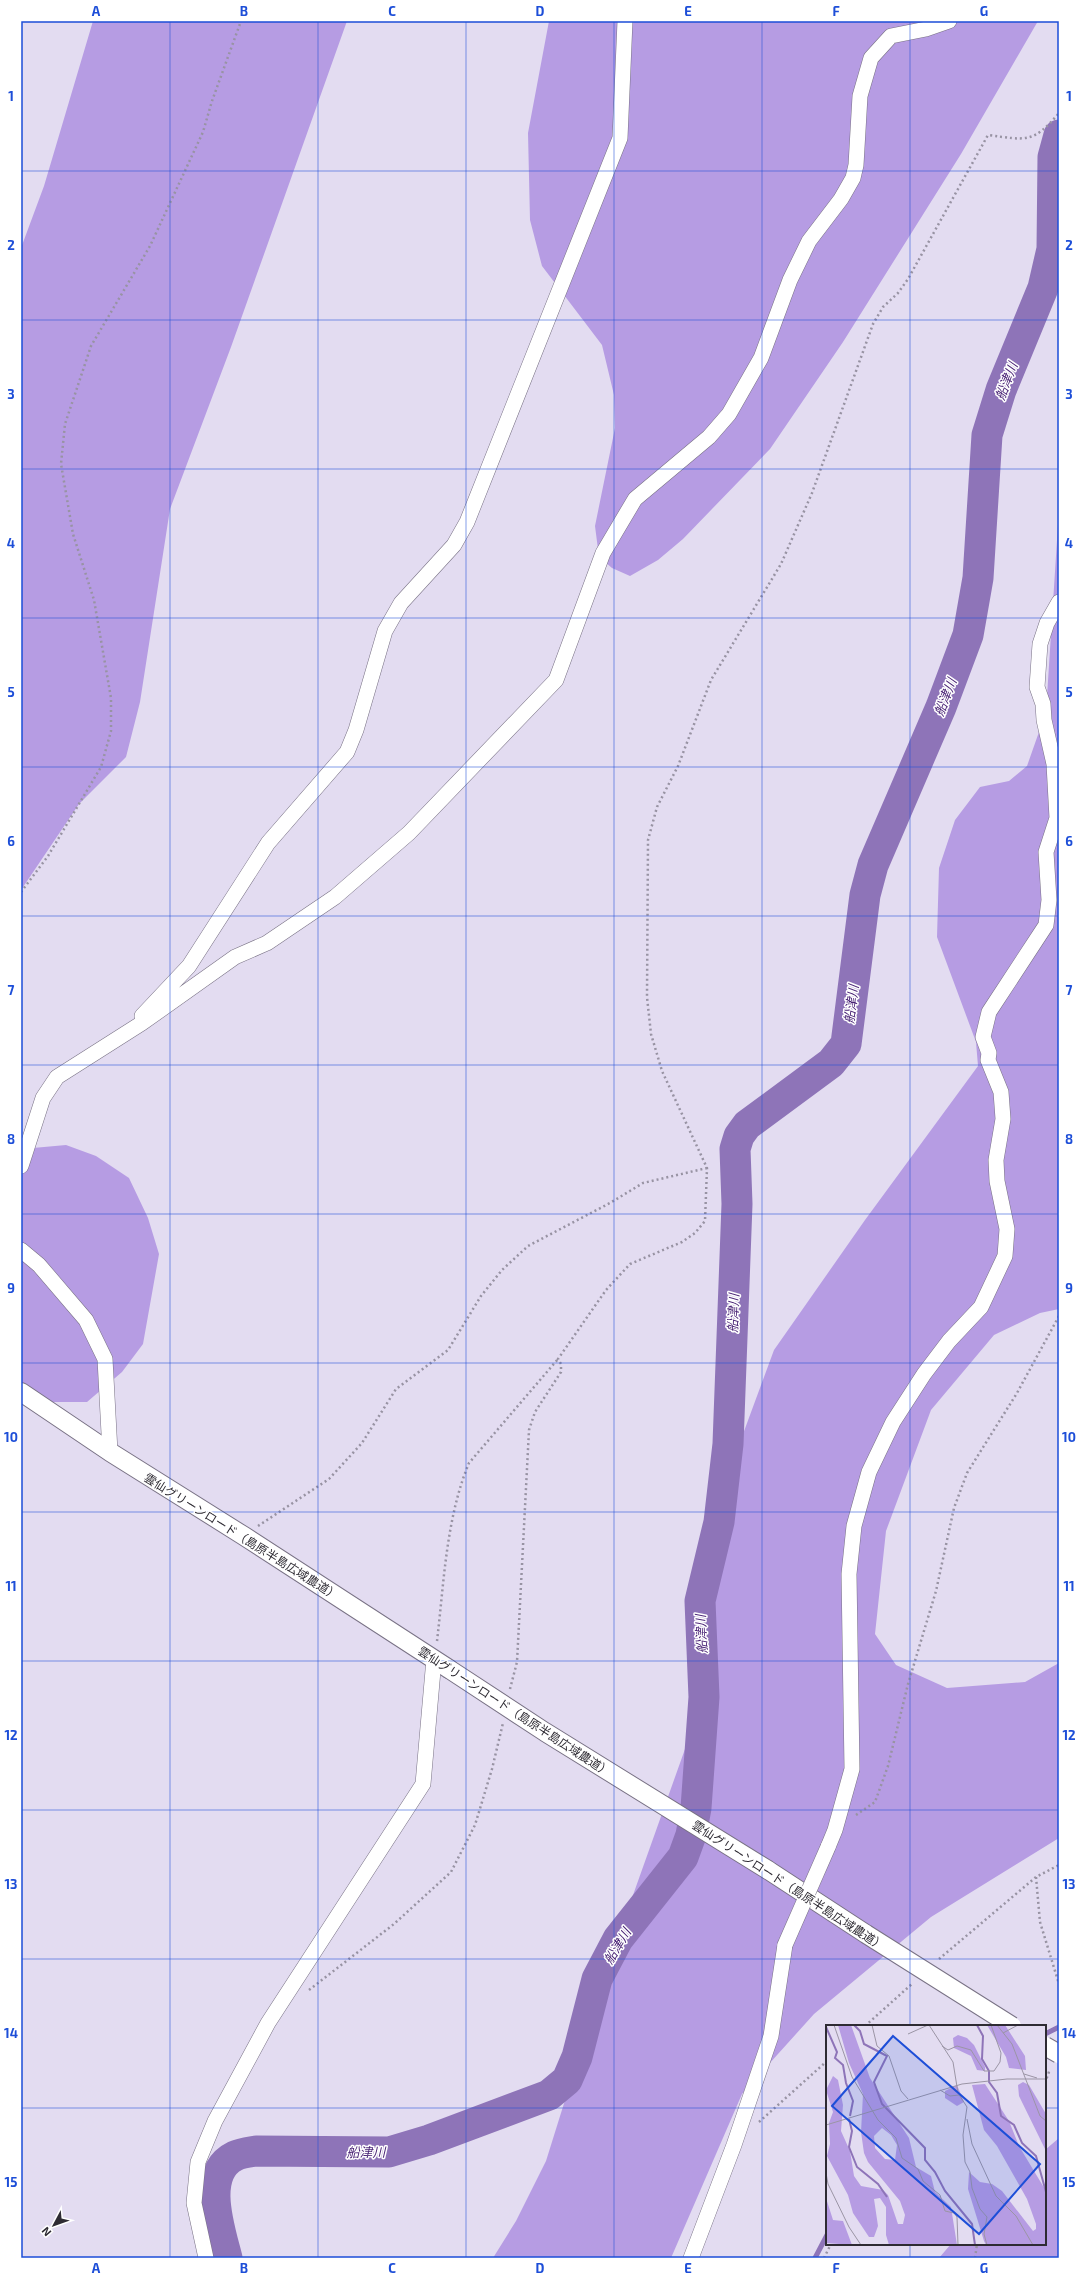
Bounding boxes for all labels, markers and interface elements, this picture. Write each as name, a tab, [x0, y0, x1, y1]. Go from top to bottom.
text: A	[92, 3, 101, 19]
text: B	[240, 3, 248, 19]
text: C	[388, 3, 396, 19]
text: D	[536, 3, 545, 19]
text: E	[684, 3, 692, 19]
text: F	[832, 3, 840, 19]
text: G	[980, 3, 988, 19]
text: 1	[8, 88, 14, 104]
text: 1	[1066, 88, 1072, 104]
text: 2	[7, 237, 15, 253]
text: 2	[1065, 237, 1073, 253]
water label: 船津川	[992, 358, 1021, 402]
text: 3	[7, 386, 15, 402]
text: 3	[1065, 386, 1073, 402]
text: 4	[7, 535, 15, 551]
text: 4	[1065, 535, 1073, 551]
water label: 船津川	[931, 674, 960, 718]
text: 5	[7, 684, 15, 700]
text: 5	[1065, 684, 1073, 700]
text: 6	[7, 833, 15, 849]
text: 6	[1065, 833, 1073, 849]
text: 7	[8, 982, 15, 998]
water label: 船津川	[841, 982, 862, 1024]
text: 7	[1066, 982, 1073, 998]
text: 8	[7, 1131, 15, 1147]
text: 8	[1065, 1131, 1073, 1147]
text: 9	[7, 1280, 15, 1296]
text: 9	[1065, 1280, 1073, 1296]
water label: 船津川	[724, 1291, 742, 1333]
text: 10	[4, 1429, 18, 1445]
text: 10	[1062, 1429, 1076, 1445]
street label: 雲仙グリーンロード（島原半島広域農道）	[142, 1470, 342, 1602]
text: 11	[5, 1578, 17, 1594]
text: 11	[1063, 1578, 1075, 1594]
water label: 船津川	[692, 1612, 710, 1654]
street label: 雲仙グリーンロード（島原半島広域農道）	[416, 1643, 614, 1779]
text: 12	[4, 1727, 18, 1743]
text: 12	[1062, 1727, 1076, 1743]
street label: 雲仙グリーンロード（島原半島広域農道）	[690, 1817, 888, 1953]
text: 13	[5, 1876, 18, 1892]
text: 13	[1063, 1876, 1076, 1892]
water label: 船津川	[600, 1923, 635, 1967]
text: 14	[4, 2025, 18, 2041]
inset map	[826, 2025, 1046, 2245]
text: 14	[1062, 2025, 1076, 2041]
water label: 船津川	[346, 2144, 388, 2160]
text: 15	[5, 2174, 17, 2190]
text: 15	[1063, 2174, 1075, 2190]
north arrow	[34, 2205, 74, 2245]
text: N	[39, 2225, 54, 2239]
text: A	[92, 2260, 101, 2276]
text: B	[240, 2260, 248, 2276]
text: C	[388, 2260, 396, 2276]
text: D	[536, 2260, 545, 2276]
text: E	[684, 2260, 692, 2276]
text: F	[832, 2260, 840, 2276]
text: G	[980, 2260, 988, 2276]

